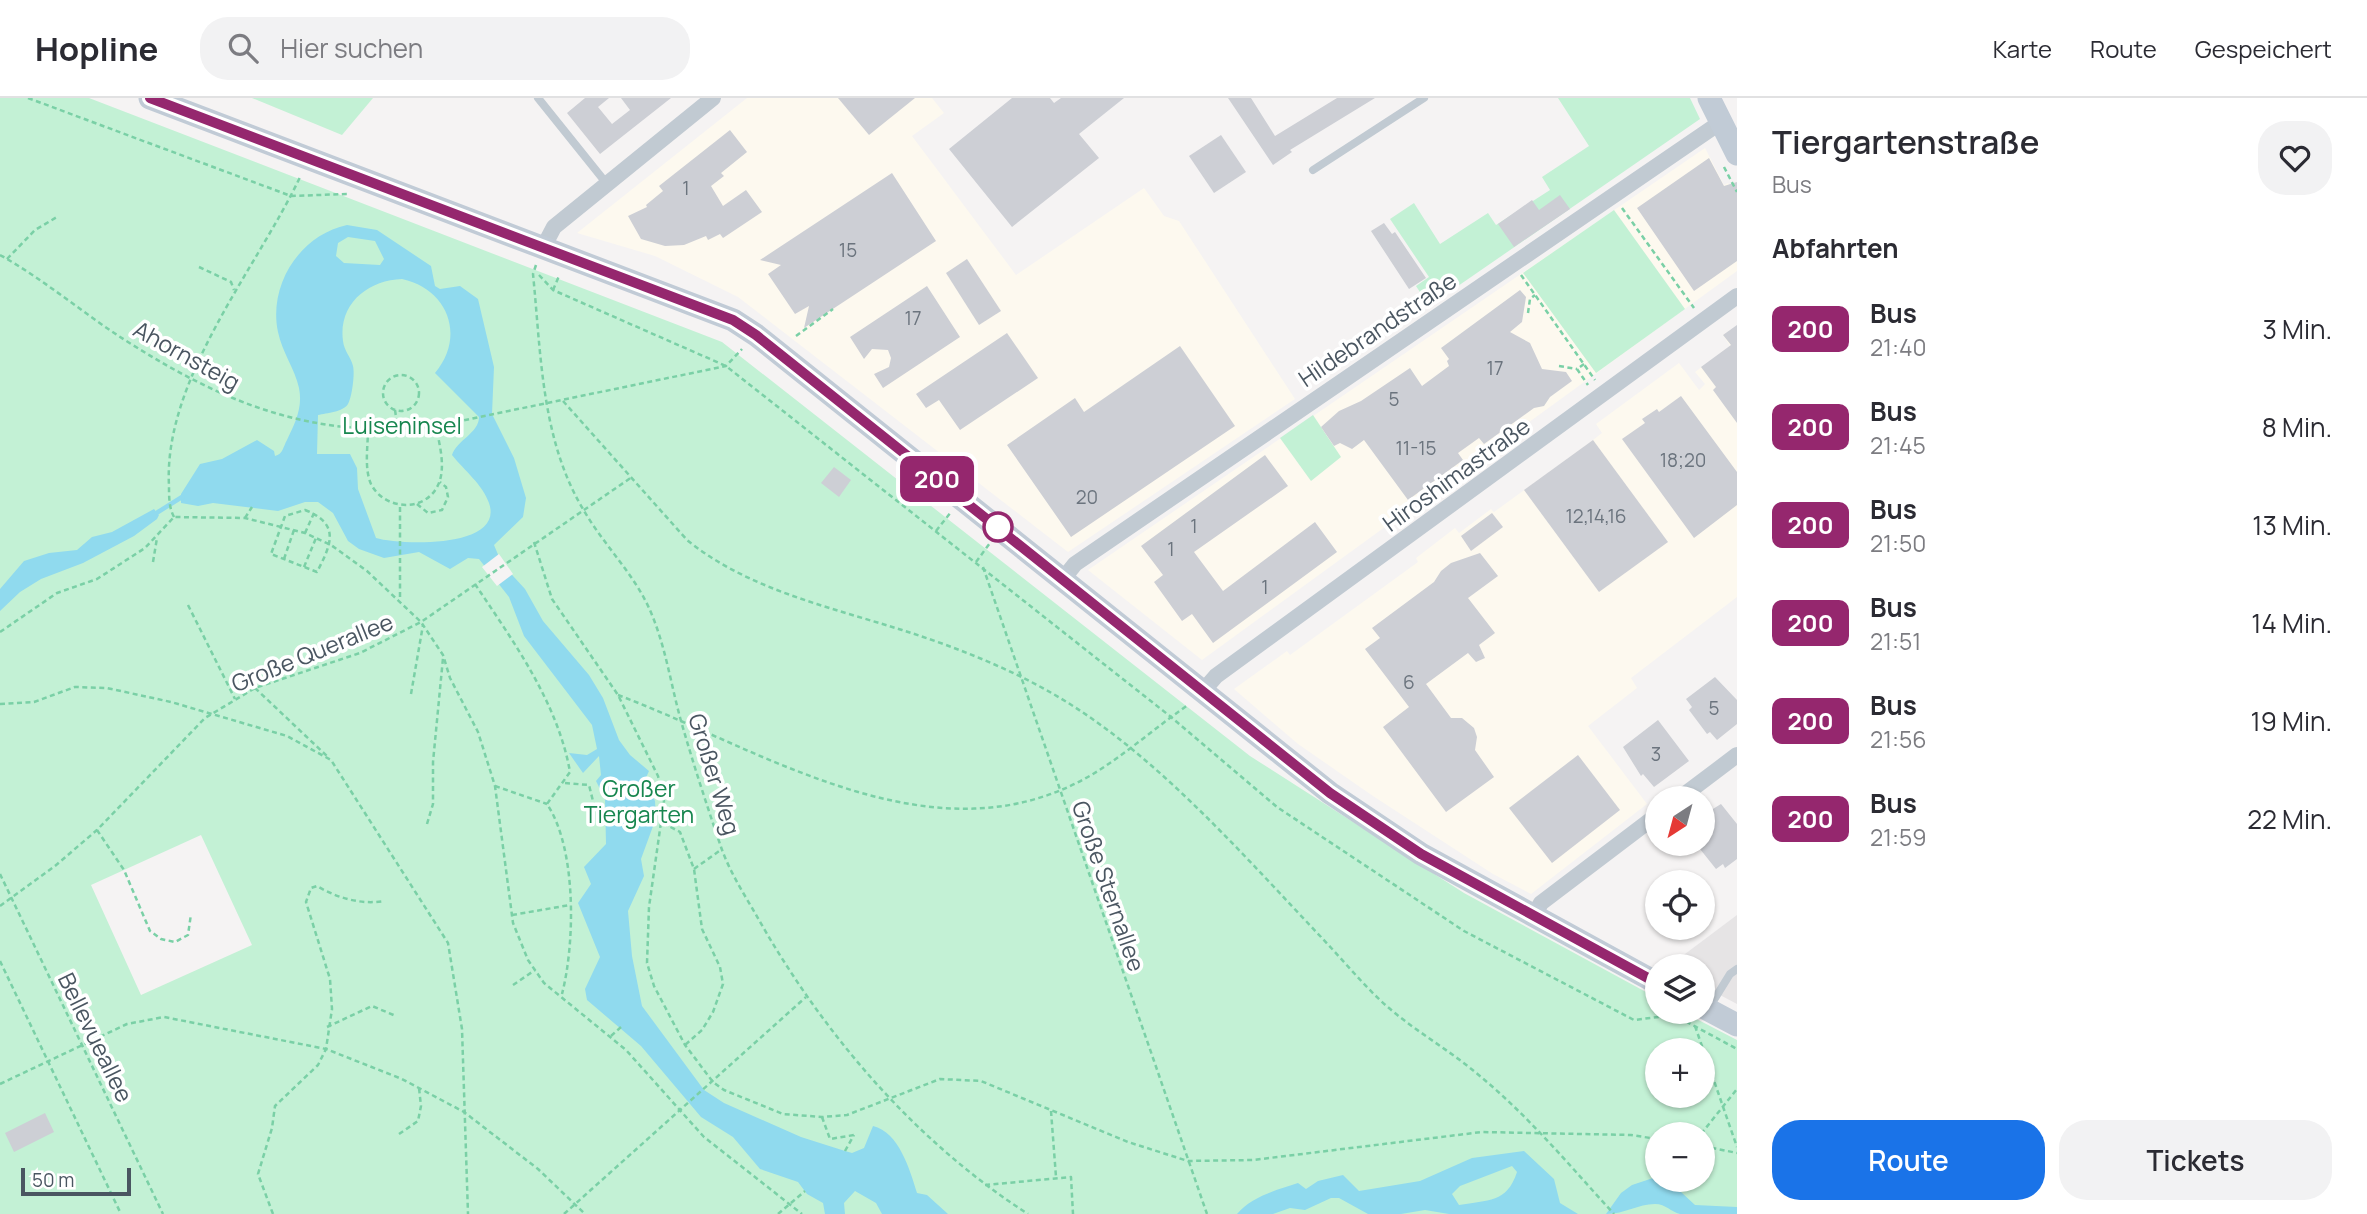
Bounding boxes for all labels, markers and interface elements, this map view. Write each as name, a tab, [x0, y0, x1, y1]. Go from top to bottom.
search box	[200, 17, 690, 80]
text: Hopline	[35, 26, 158, 71]
icon: search	[224, 29, 262, 67]
text: Hier suchen	[280, 30, 423, 66]
text: Karte	[1993, 32, 2052, 65]
text: Route	[2090, 32, 2157, 65]
text: Gespeichert	[2195, 32, 2332, 65]
text: Tiergartenstraße	[1772, 119, 2040, 164]
button: heart	[2258, 121, 2332, 195]
text: Bus	[1772, 168, 1812, 200]
house number: 1	[682, 175, 690, 201]
text: Abfahrten	[1772, 230, 1899, 266]
house number: 15	[839, 237, 857, 263]
street label: Hildebrandstraße	[1292, 264, 1462, 394]
text: Bus	[1870, 295, 1917, 331]
house number: 17	[905, 305, 921, 331]
text: 3 Min.	[2262, 311, 2332, 347]
text: 200	[1788, 312, 1833, 345]
street label: Ahornsteig	[128, 313, 246, 397]
text: 21:40	[1870, 331, 1927, 363]
house number: 17	[1487, 355, 1503, 381]
house number: 5	[1389, 386, 1400, 412]
text: Bus	[1870, 393, 1917, 429]
park label: Luiseninsel	[342, 409, 462, 441]
text: 8 Min.	[2262, 409, 2332, 445]
street label: Hiroshimastraße	[1376, 410, 1536, 538]
text: 200	[1788, 410, 1833, 443]
text: 21:45	[1870, 429, 1926, 461]
house number: 11-15	[1395, 435, 1437, 461]
house number: 18;20	[1660, 447, 1706, 473]
line badge: 200	[897, 456, 977, 502]
text: 200	[914, 462, 960, 495]
house number: 20	[1076, 484, 1098, 510]
text: Bus	[1870, 491, 1917, 527]
house number: 12,14,16	[1565, 503, 1627, 529]
text: 13 Min.	[2252, 507, 2332, 543]
text: 200	[1788, 508, 1833, 541]
unlabelled marker	[983, 512, 1013, 542]
house number: 1	[1190, 513, 1198, 539]
text: 21:50	[1870, 527, 1926, 559]
house number: 1	[1167, 536, 1175, 562]
house number: 1	[1261, 574, 1269, 600]
text: Bus	[1870, 589, 1917, 625]
street label: Große Querallee	[226, 605, 398, 699]
text: 14 Min.	[2251, 605, 2332, 641]
text: 200	[1788, 606, 1833, 639]
text: 21:51	[1870, 625, 1921, 657]
house number: 6	[1403, 669, 1415, 695]
text: Bus	[1870, 687, 1917, 723]
house number: 5	[1709, 695, 1720, 721]
text: 19 Min.	[2251, 703, 2332, 739]
text: 200	[1788, 704, 1833, 737]
street label: Großer Weg	[681, 709, 749, 839]
text: 21:56	[1870, 723, 1927, 755]
house number: 3	[1651, 741, 1661, 767]
park label: Großer Tiergarten	[584, 772, 694, 830]
text: Bus	[1870, 785, 1917, 821]
north arrow	[1645, 786, 1715, 856]
map controls	[1645, 786, 1715, 1192]
street label: Große Sternallee	[1065, 796, 1153, 976]
text: 22 Min.	[2247, 801, 2332, 837]
text: 200	[1788, 802, 1833, 835]
text: 21:59	[1870, 821, 1927, 853]
button: locate	[1645, 870, 1715, 940]
button: layers	[1645, 954, 1715, 1024]
street label: Bellevueallee	[51, 967, 141, 1107]
button: +	[1645, 1038, 1715, 1108]
button: Route	[1772, 1120, 2045, 1200]
button: Tickets	[2059, 1120, 2332, 1200]
button: −	[1645, 1122, 1715, 1192]
scale bar	[21, 1165, 131, 1197]
text: 50 m	[32, 1167, 74, 1193]

